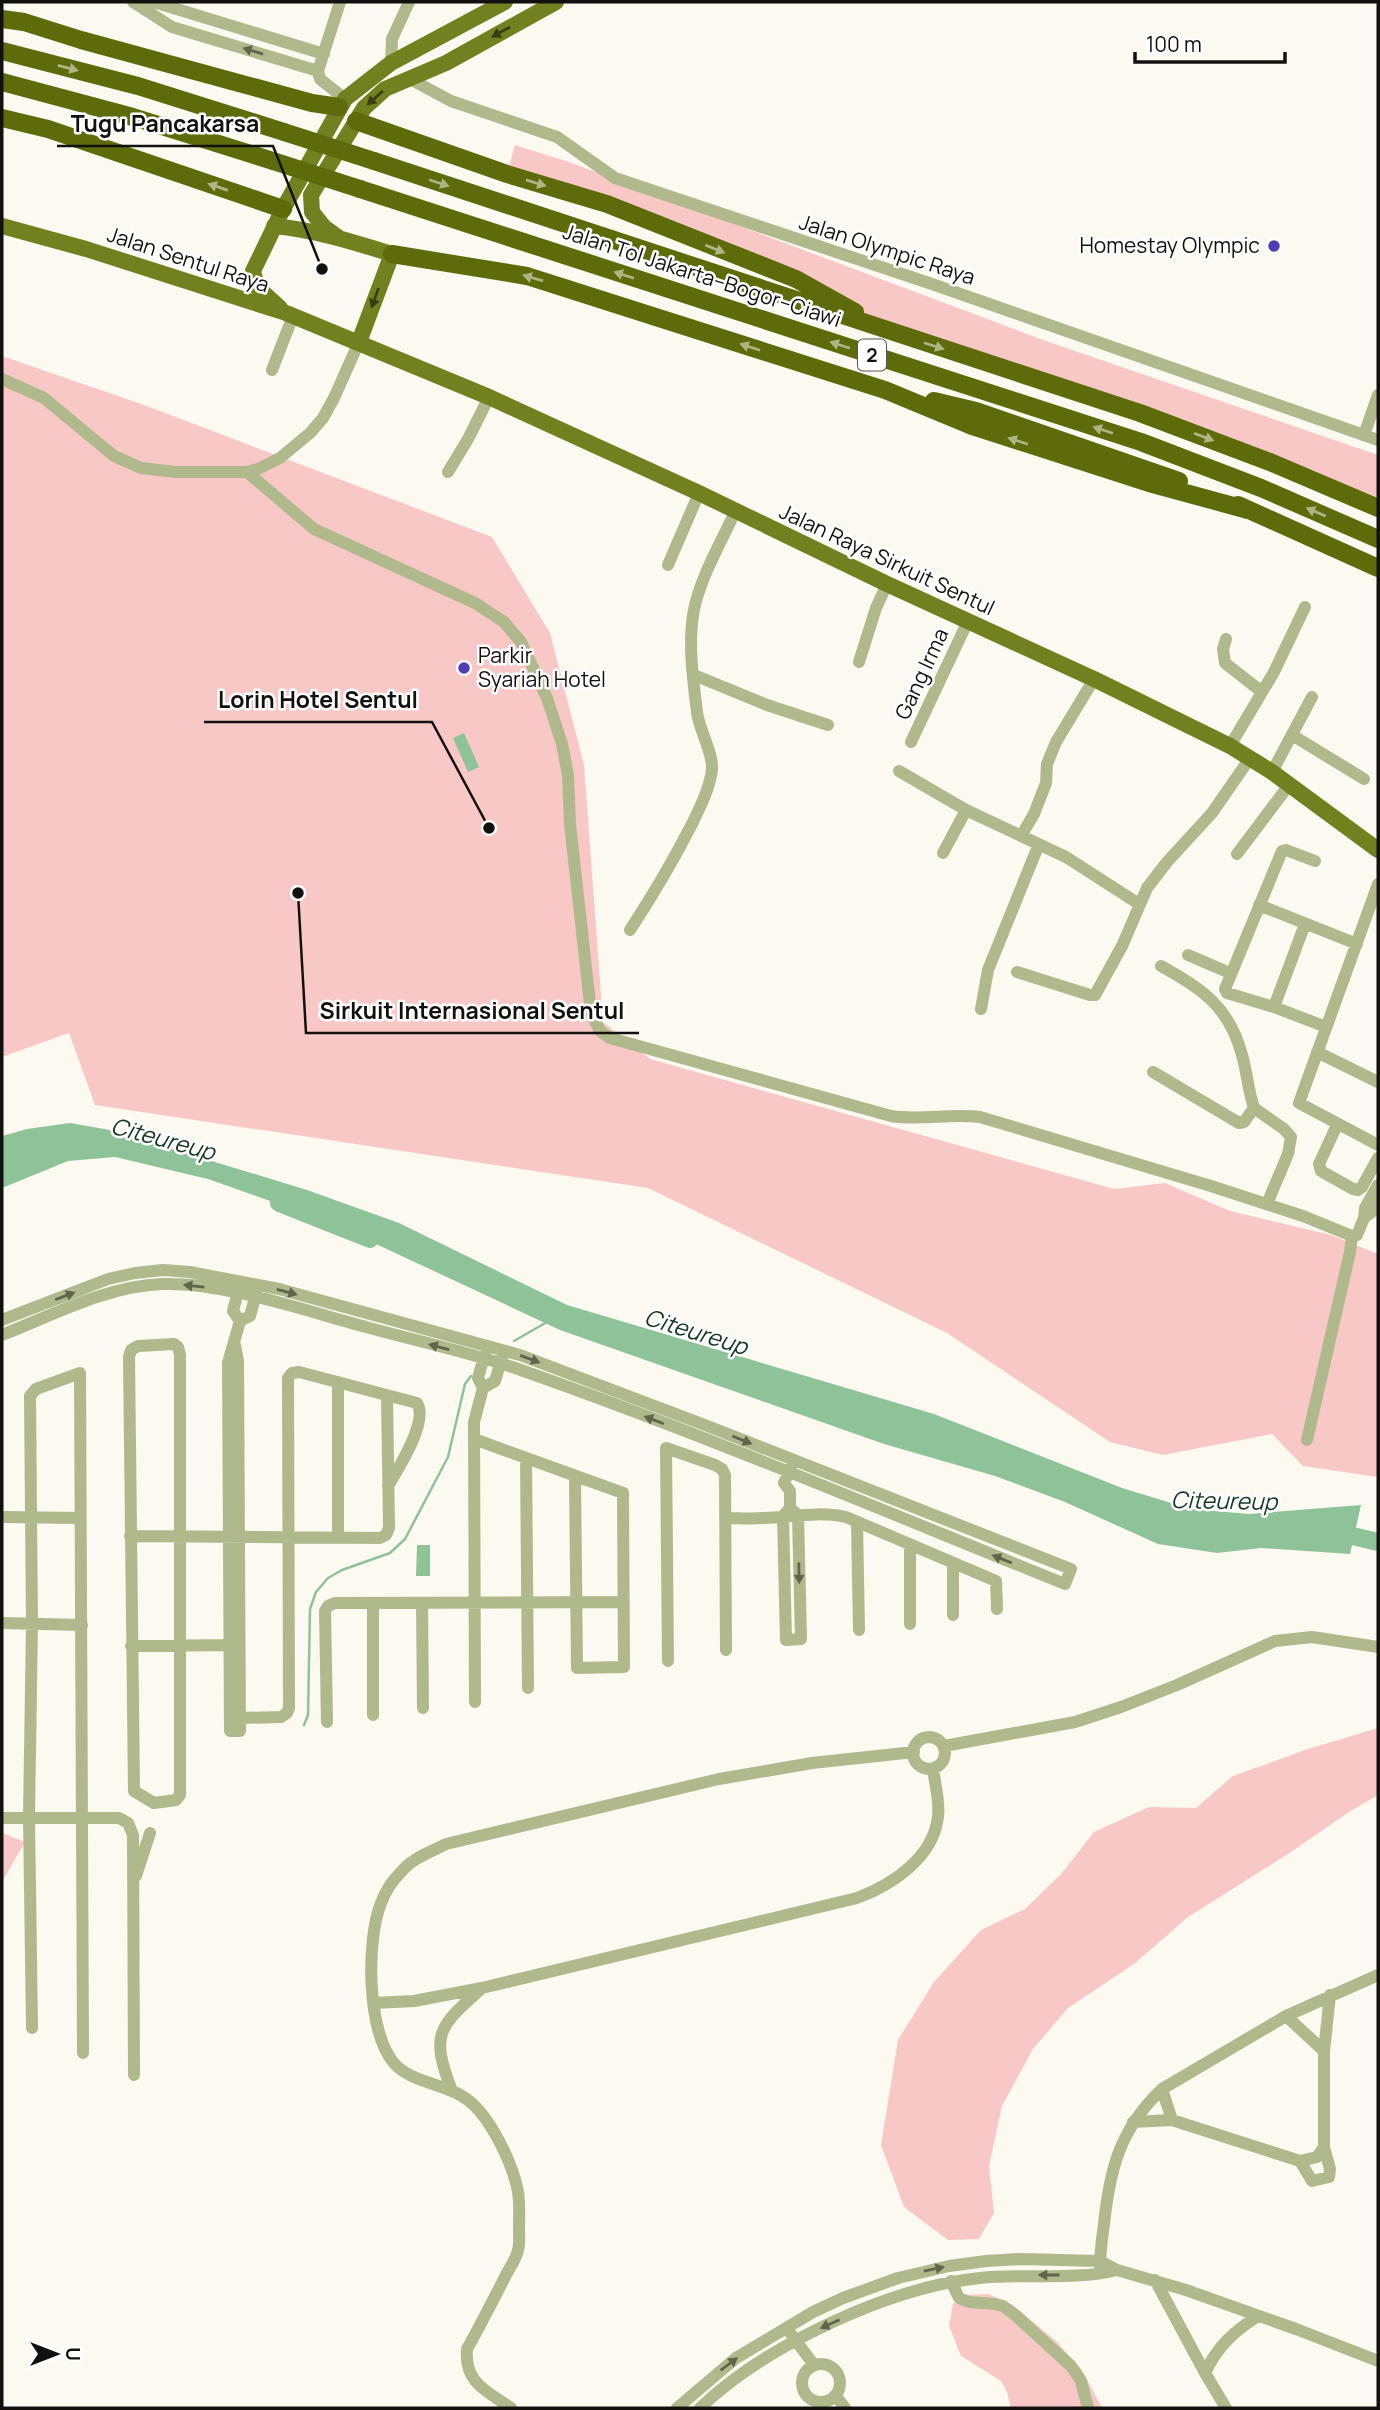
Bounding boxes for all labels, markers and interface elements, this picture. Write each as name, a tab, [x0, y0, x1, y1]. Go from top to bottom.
scale bar	[1135, 21, 1286, 65]
one-way arrow	[492, 26, 511, 38]
text: 100 m	[1146, 30, 1202, 58]
one-way arrow	[242, 46, 263, 56]
one-way arrow	[57, 63, 79, 74]
one-way arrow	[366, 90, 384, 106]
callout: Tugu Pancakarsa	[57, 102, 273, 146]
text: Tugu Pancakarsa	[71, 107, 259, 139]
one-way arrow	[428, 178, 449, 188]
one-way arrow	[526, 178, 547, 188]
one-way arrow	[207, 181, 228, 192]
street label: Jalan Olympic Raya	[796, 207, 979, 291]
street label: Jalan Tol Jakarta–Bogor–Ciawi	[560, 217, 845, 333]
street label: Jalan Sentul Raya	[104, 220, 273, 298]
place label: Homestay Olympic	[1080, 231, 1260, 259]
marker: Homestay Olympic	[1266, 238, 1282, 254]
one-way arrow	[705, 243, 726, 254]
one-way arrow	[613, 269, 634, 279]
one-way arrow	[522, 272, 544, 283]
one-way arrow	[370, 288, 381, 309]
one-way arrow	[830, 339, 851, 349]
road number: 2	[858, 340, 886, 370]
one-way arrow	[740, 341, 761, 352]
one-way arrow	[924, 341, 945, 351]
one-way arrow	[1093, 424, 1114, 435]
one-way arrow	[1194, 432, 1215, 443]
one-way arrow	[1008, 435, 1029, 446]
street label: Jalan Raya Sirkuit Sentul	[775, 497, 1000, 621]
one-way arrow	[1305, 506, 1326, 517]
street label: Gang Irma	[888, 623, 954, 724]
place label: Parkir Syariah Hotel	[478, 641, 606, 693]
marker: Parkir Syariah Hotel	[456, 660, 472, 676]
callout: Lorin Hotel Sentul	[204, 678, 432, 722]
text: Lorin Hotel Sentul	[218, 683, 418, 715]
callout: Sirkuit Internasional Sentul	[306, 989, 639, 1033]
text: Sirkuit Internasional Sentul	[320, 994, 624, 1026]
water label: Citeureup	[108, 1109, 220, 1168]
one-way arrow	[183, 1280, 205, 1291]
one-way arrow	[277, 1287, 298, 1297]
one-way arrow	[55, 1290, 76, 1301]
water label: Citeureup	[641, 1300, 753, 1362]
one-way arrow	[427, 1341, 449, 1352]
one-way arrow	[519, 1354, 540, 1365]
one-way arrow	[643, 1414, 664, 1425]
one-way arrow	[732, 1435, 753, 1446]
water label: Citeureup	[1171, 1483, 1279, 1517]
one-way arrow	[991, 1553, 1012, 1564]
one-way arrow	[794, 1562, 805, 1584]
one-way arrow	[923, 2264, 945, 2275]
one-way arrow	[1038, 2269, 1060, 2281]
north arrow	[21, 2319, 91, 2389]
one-way arrow	[819, 2319, 840, 2330]
text: U	[60, 2347, 86, 2361]
one-way arrow	[720, 2358, 738, 2372]

